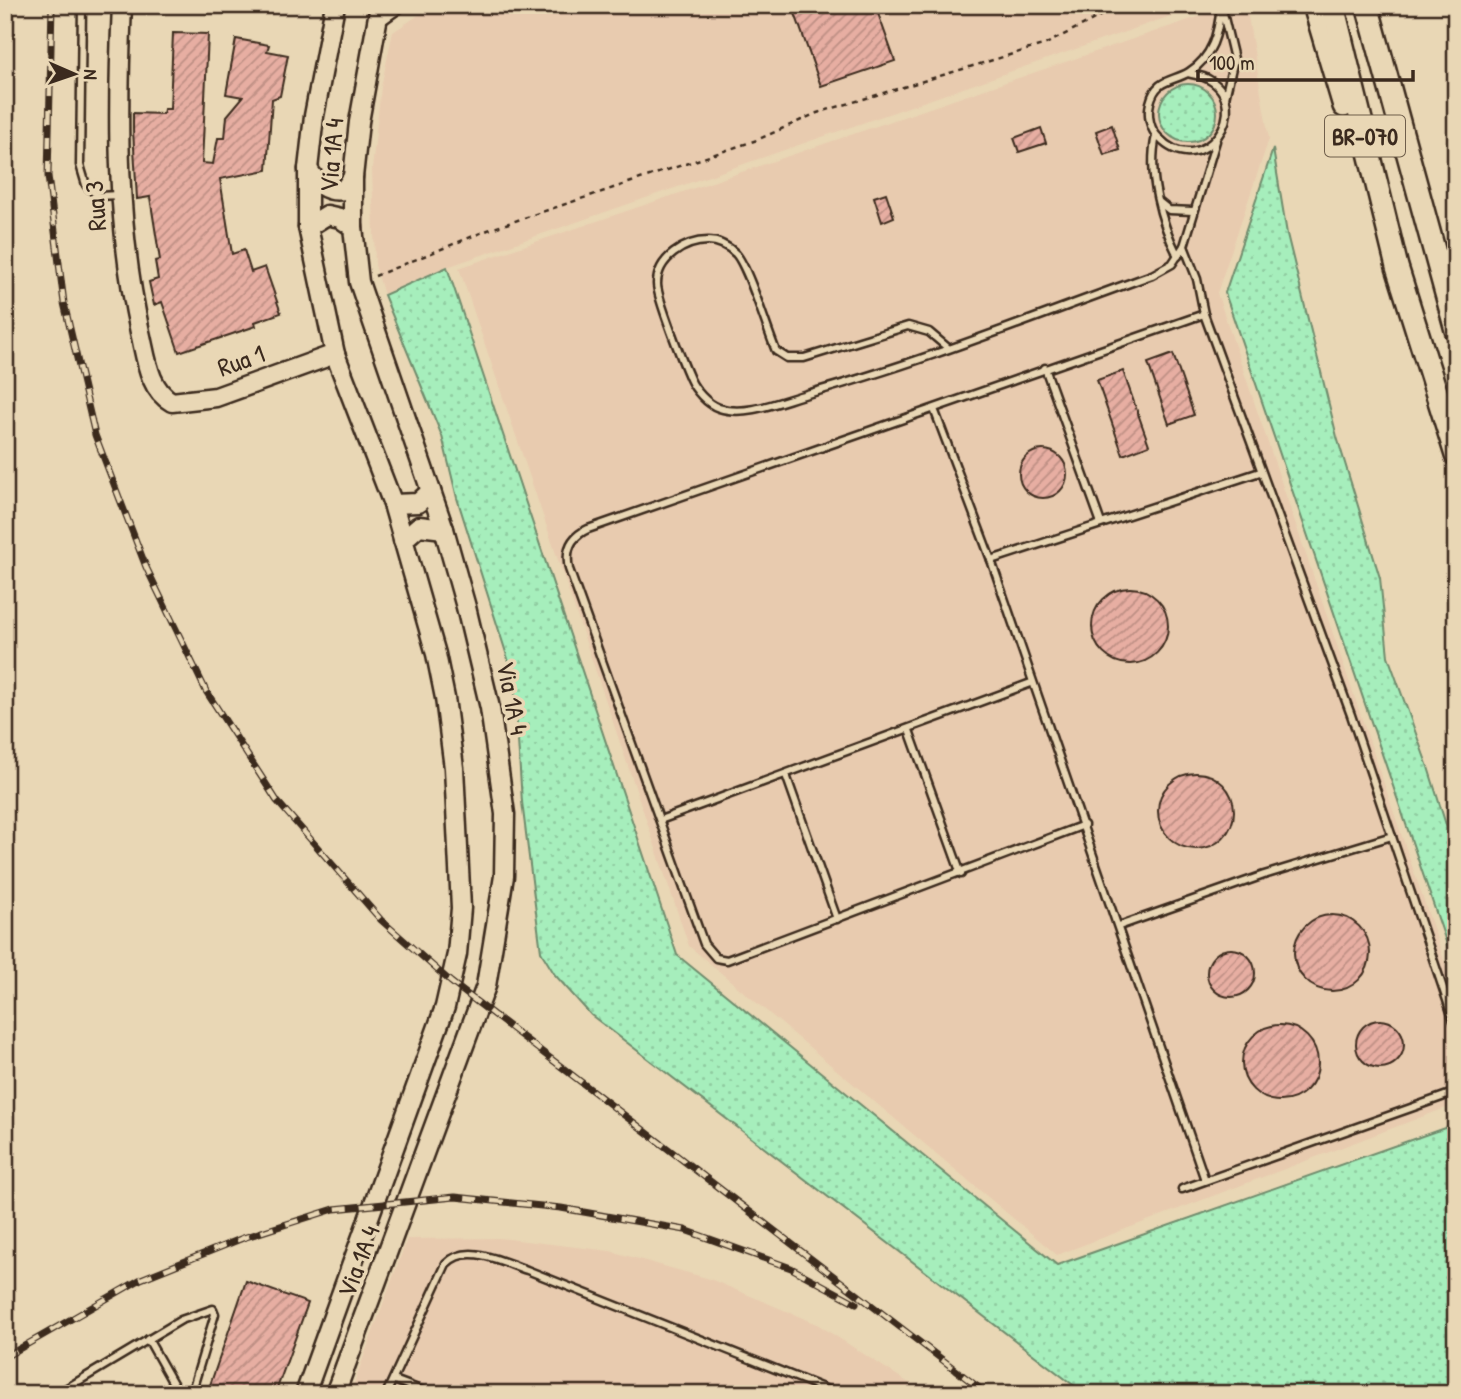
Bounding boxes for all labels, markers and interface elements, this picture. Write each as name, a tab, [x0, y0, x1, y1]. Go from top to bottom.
north arrow	[38, 38, 108, 108]
scale bar	[1198, 38, 1414, 82]
text: 100 m	[1209, 48, 1255, 77]
text: N	[78, 69, 104, 80]
street label: Via 1A 4	[310, 116, 352, 194]
road number: BR-070	[1325, 116, 1405, 156]
street label: Rua 3	[76, 180, 114, 232]
street label: Rua 1	[213, 335, 269, 385]
street label: Via 1A 4	[489, 658, 537, 738]
street label: Via 1A 4	[328, 1220, 388, 1302]

